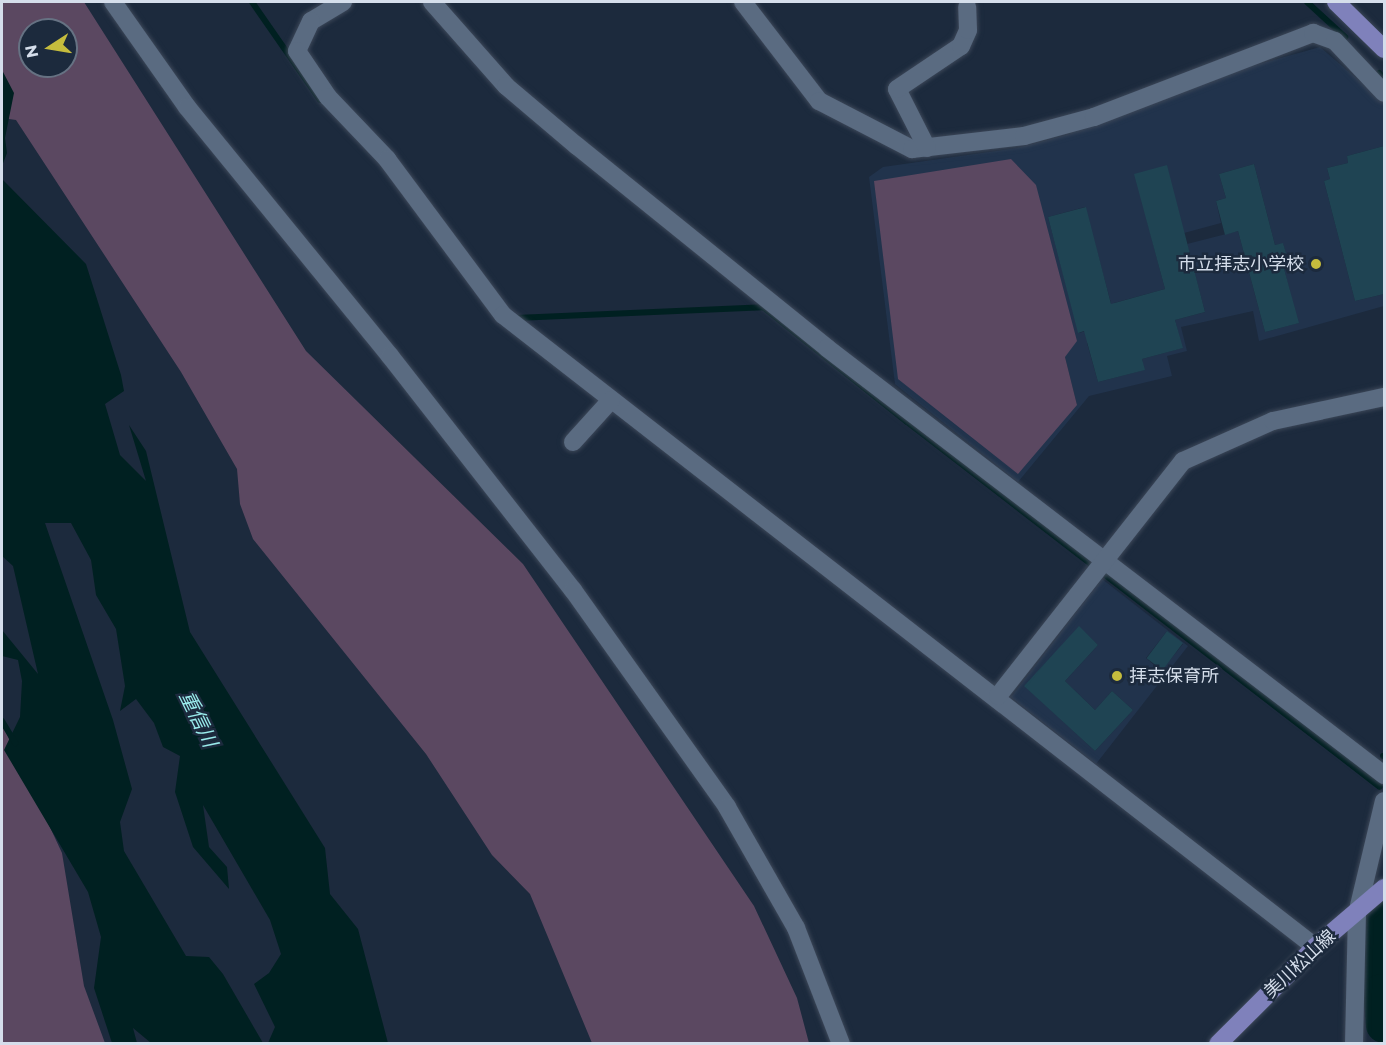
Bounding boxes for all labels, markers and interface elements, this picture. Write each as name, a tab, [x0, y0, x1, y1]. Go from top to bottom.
north arrow	[18, 18, 78, 78]
text: N	[21, 43, 42, 60]
place label: 市立拝志小学校	[1178, 253, 1304, 275]
marker: 市立拝志小学校	[1309, 257, 1323, 271]
place label: 拝志保育所	[1129, 665, 1219, 687]
marker: 拝志保育所	[1110, 669, 1124, 683]
water label: 重信川	[174, 687, 222, 751]
street label: 美川松山線	[1260, 925, 1340, 1003]

